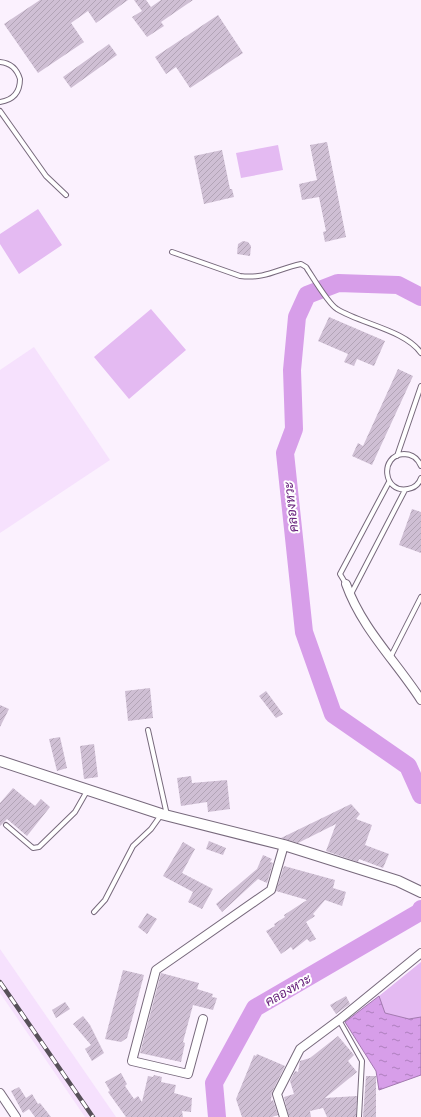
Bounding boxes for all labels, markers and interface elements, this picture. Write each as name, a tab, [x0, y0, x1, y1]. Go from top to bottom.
water label: คลองหวะ	[281, 481, 301, 533]
water label: คลองหวะ	[262, 971, 314, 1009]

